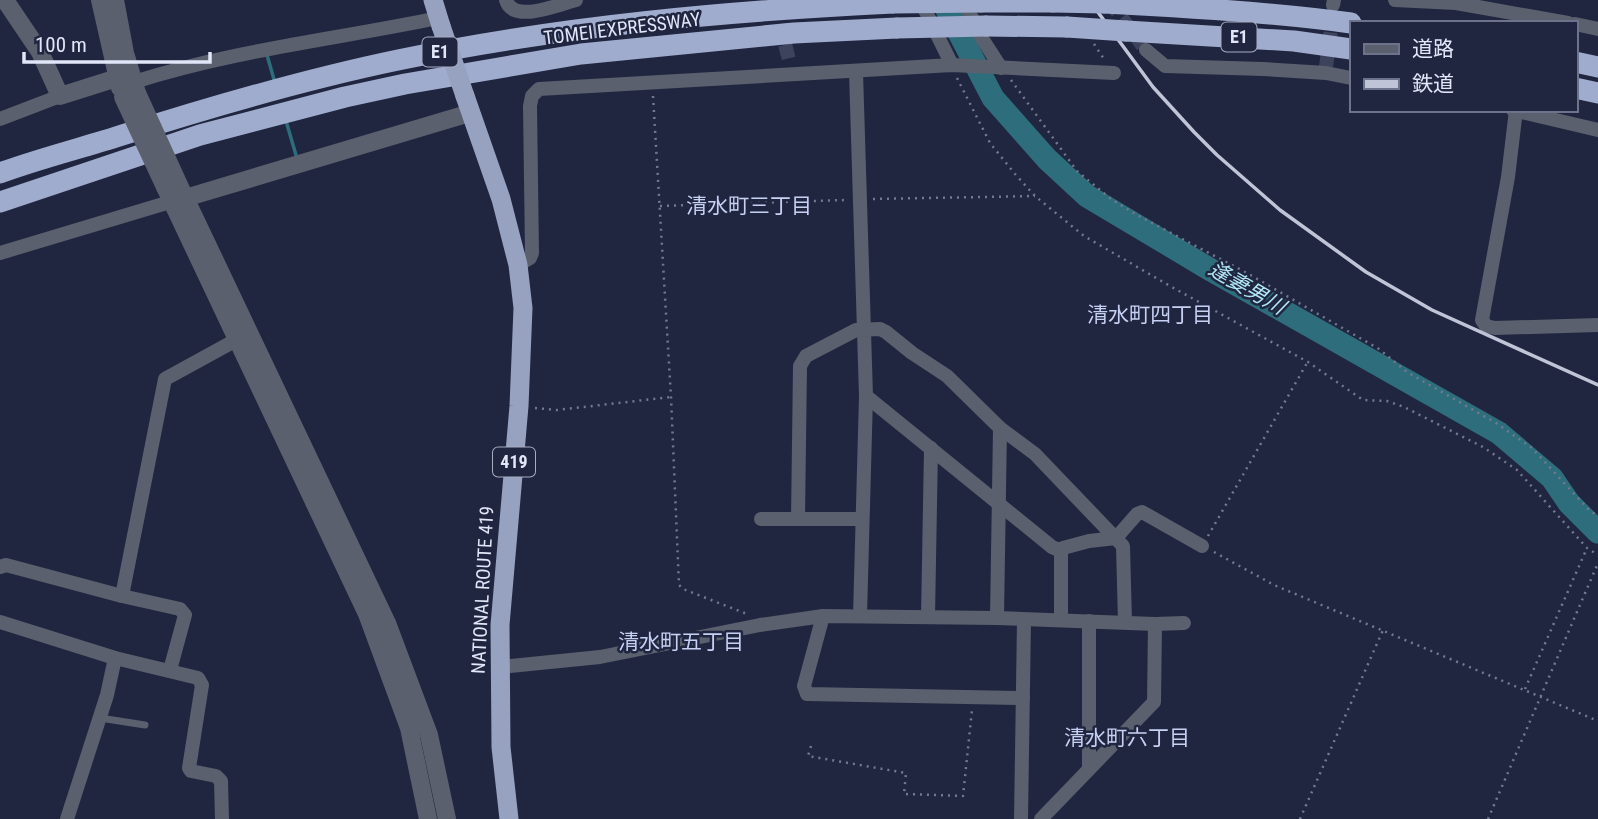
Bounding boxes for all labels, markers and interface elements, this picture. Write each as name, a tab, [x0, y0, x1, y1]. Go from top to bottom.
street label: TOMEI EXPRESSWAY	[542, 7, 702, 50]
scale bar	[24, 21, 210, 65]
legend	[1350, 21, 1577, 112]
road number: E1	[1222, 22, 1256, 52]
text: 100 m	[35, 33, 87, 57]
text: 道路	[1412, 37, 1454, 61]
road number: E1	[422, 38, 458, 66]
text: 鉄道	[1412, 72, 1454, 96]
district label: 清水町三丁目	[686, 194, 812, 218]
water label: 逢妻男川	[1205, 257, 1291, 320]
district label: 清水町四丁目	[1087, 303, 1213, 327]
road number: 419	[493, 448, 535, 476]
street label: NATIONAL ROUTE 419	[467, 506, 498, 675]
district label: 清水町五丁目	[618, 630, 744, 654]
district label: 清水町六丁目	[1064, 726, 1190, 750]

